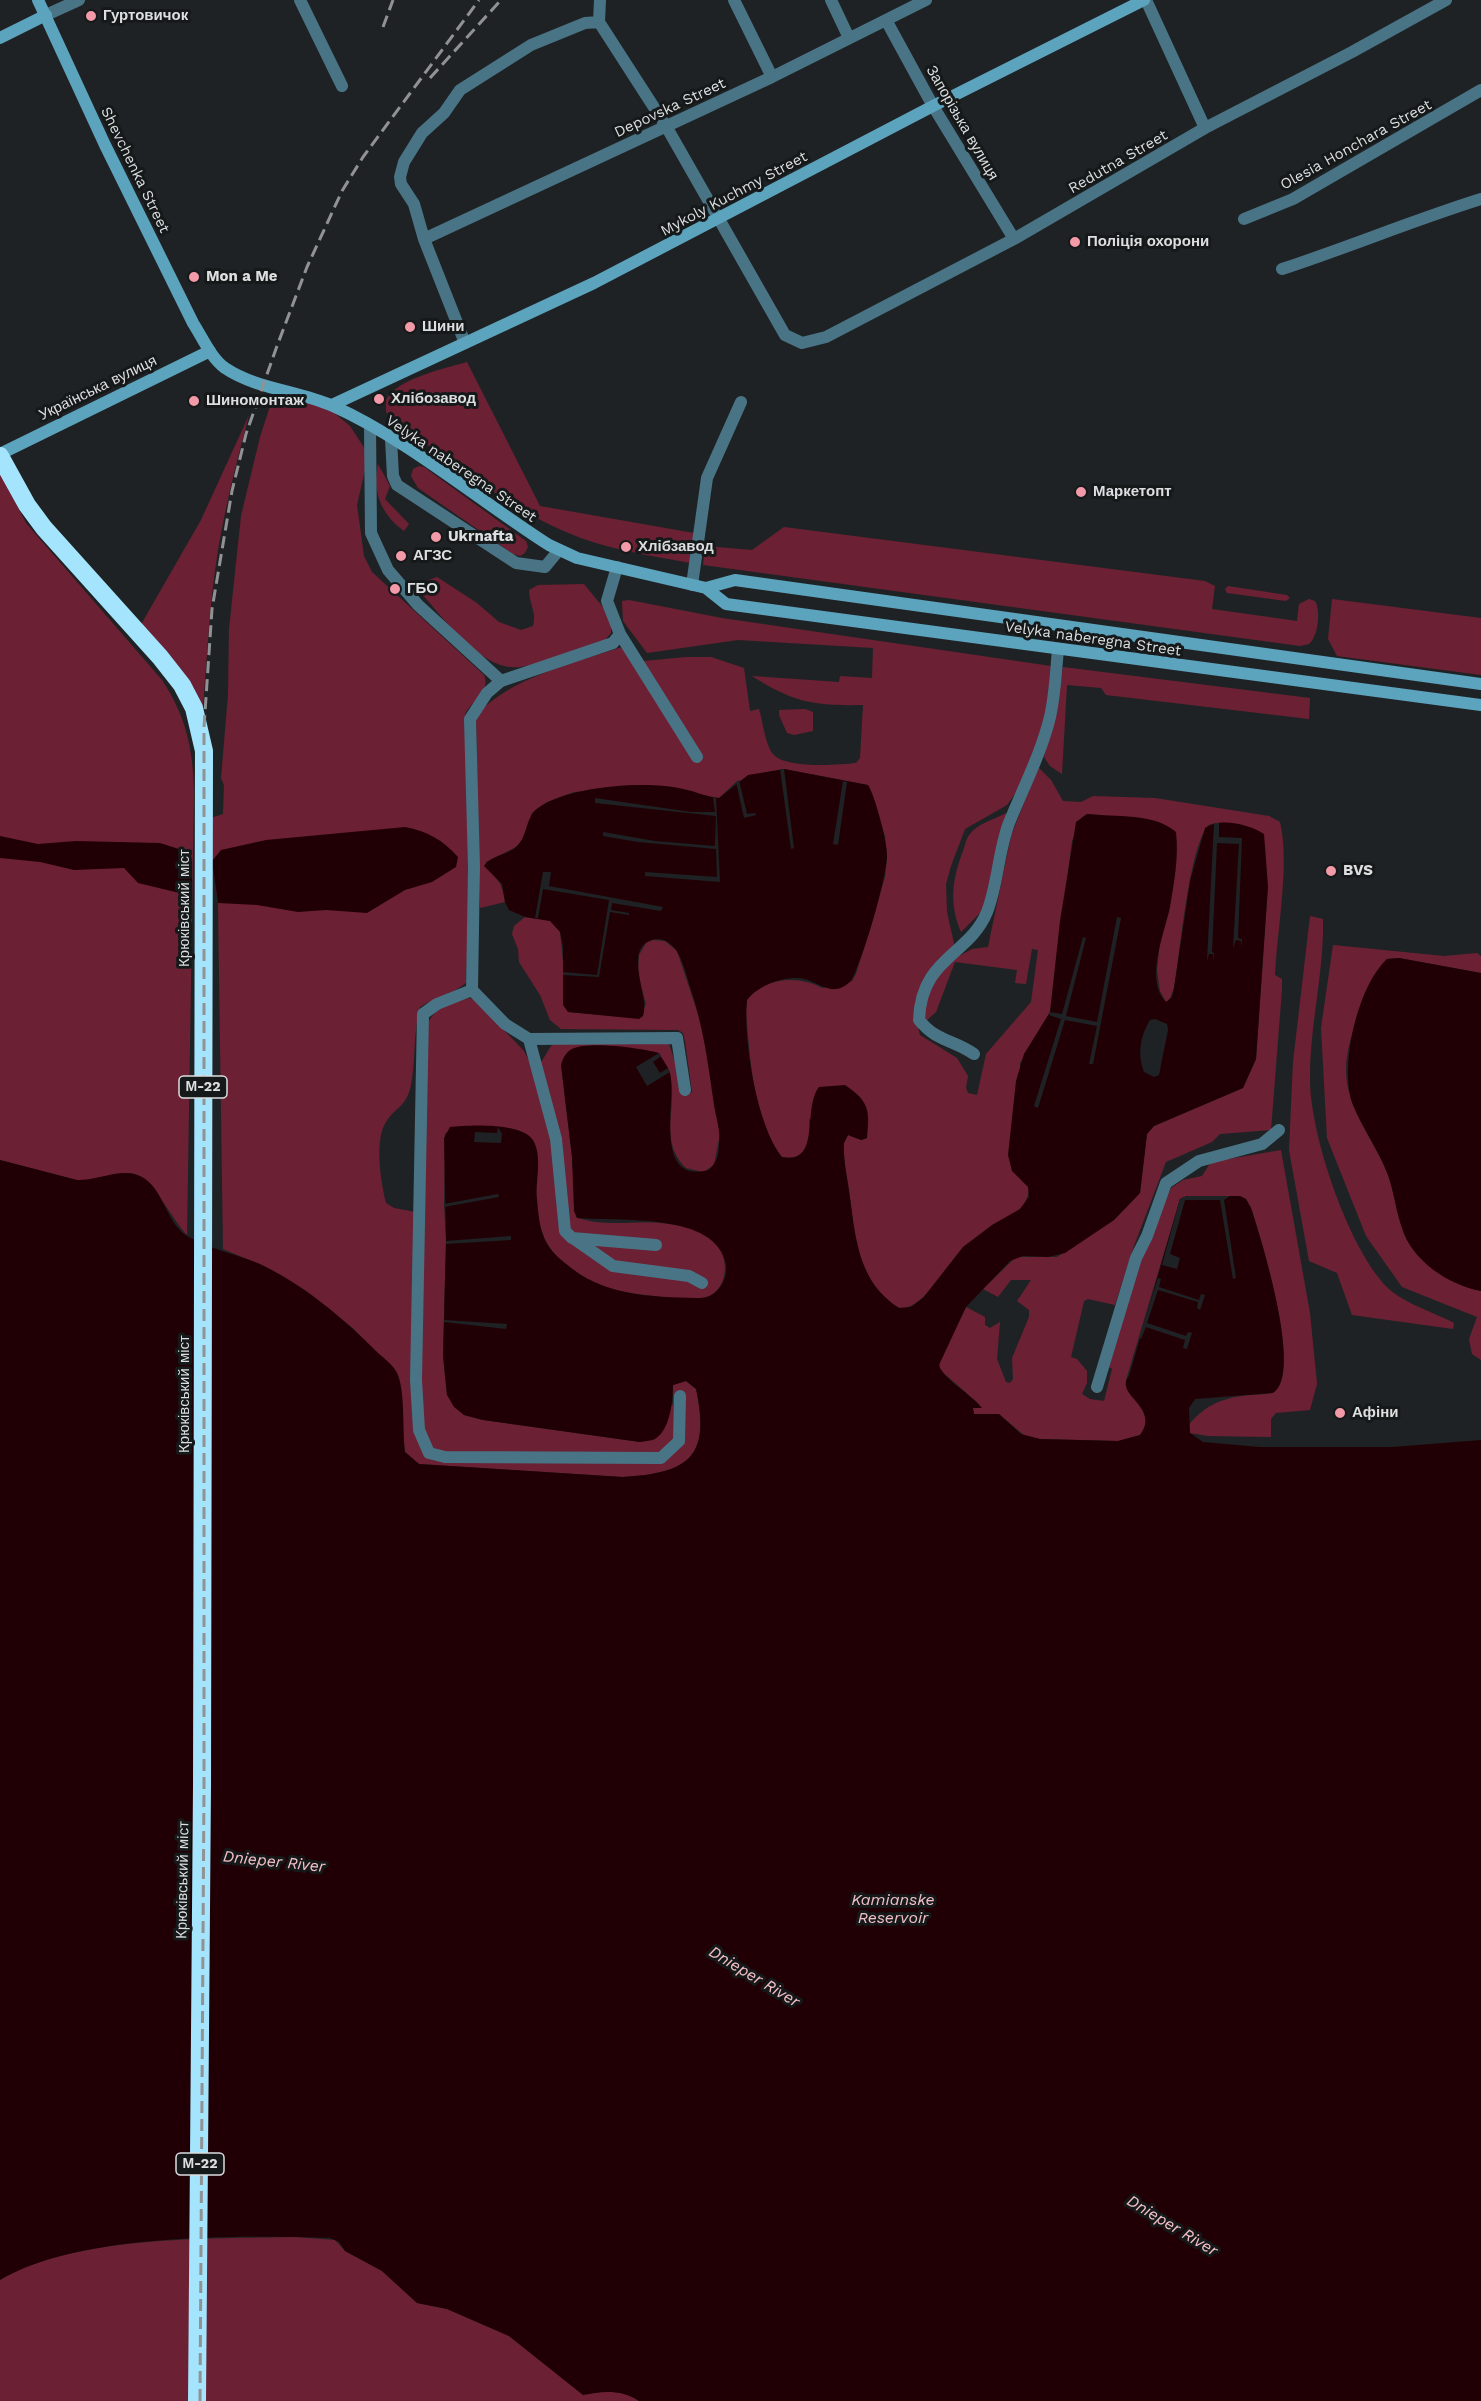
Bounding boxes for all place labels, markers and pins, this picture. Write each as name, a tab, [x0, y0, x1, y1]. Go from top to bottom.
place label: Гуртовичок	[103, 7, 188, 25]
marker: Гуртовичок	[84, 9, 98, 23]
place label: Поліція охорони	[1087, 233, 1209, 251]
marker: Поліція охорони	[1068, 235, 1082, 249]
place label: Mon a Me	[206, 268, 277, 286]
marker: Mon a Me	[187, 270, 201, 284]
place label: Шини	[422, 318, 465, 336]
marker: Шини	[403, 320, 417, 334]
place label: Хлібозавод	[391, 390, 476, 408]
place label: Шиномонтаж	[206, 392, 304, 410]
marker: Хлібозавод	[372, 392, 386, 406]
marker: Шиномонтаж	[187, 394, 201, 408]
place label: Маркетопт	[1093, 483, 1172, 501]
marker: Маркетопт	[1074, 485, 1088, 499]
place label: Ukrnafta	[448, 528, 513, 546]
marker: Ukrnafta	[429, 530, 443, 544]
place label: Хлібзавод	[638, 538, 714, 556]
marker: Хлібзавод	[619, 540, 633, 554]
place label: АГЗС	[413, 547, 452, 565]
marker: АГЗС	[394, 549, 408, 563]
place label: ГБО	[407, 580, 438, 598]
marker: ГБО	[388, 582, 402, 596]
place label: BVS	[1343, 862, 1373, 880]
marker: BVS	[1324, 864, 1338, 878]
place label: Афіни	[1352, 1404, 1398, 1422]
marker: Афіни	[1333, 1406, 1347, 1420]

